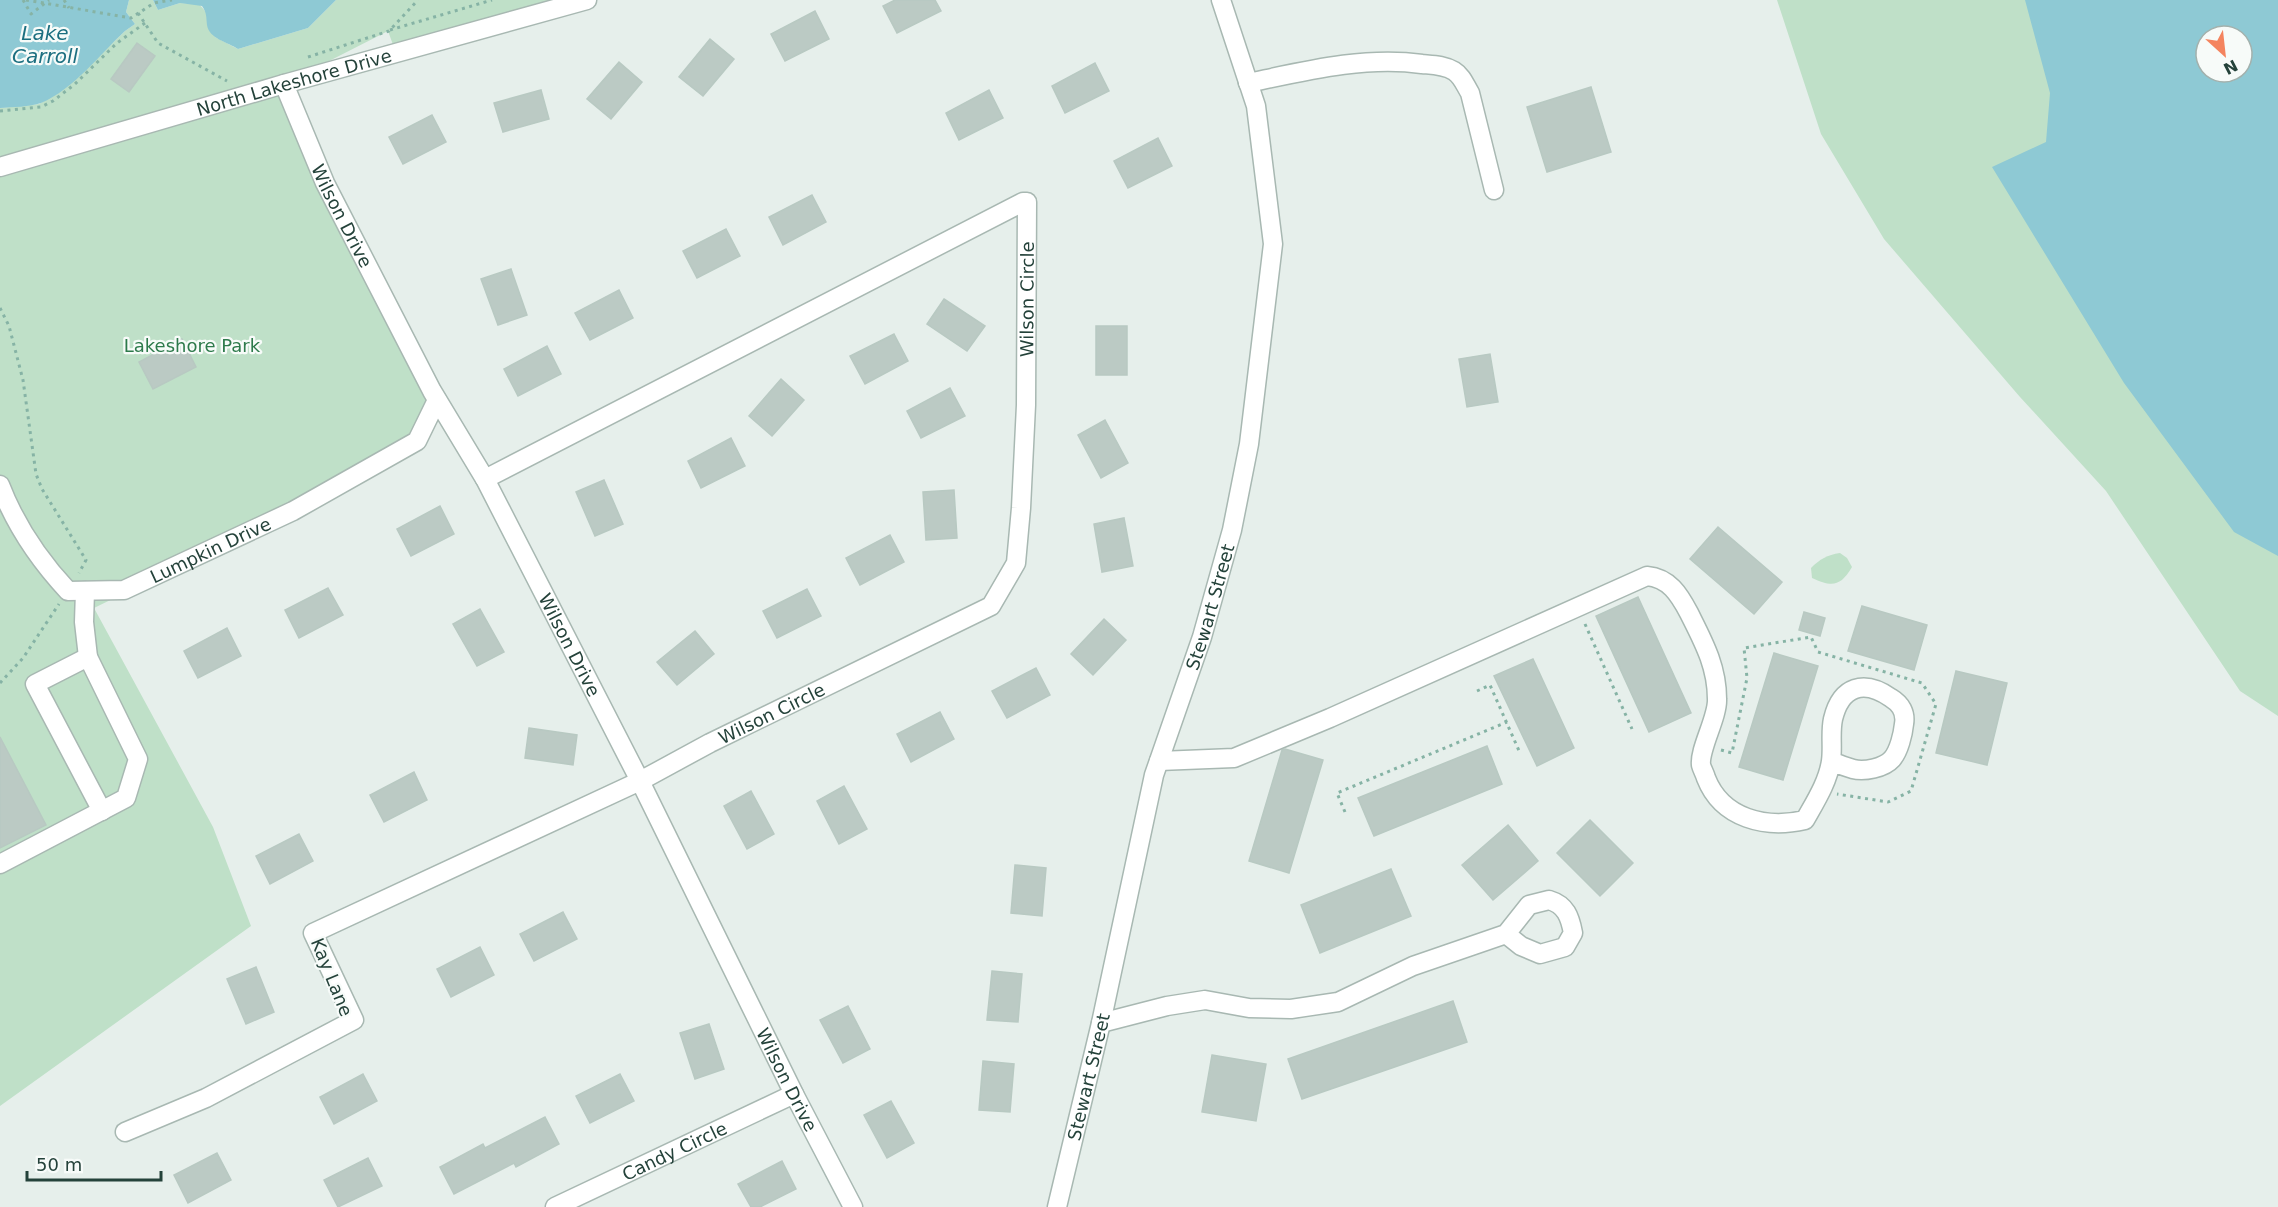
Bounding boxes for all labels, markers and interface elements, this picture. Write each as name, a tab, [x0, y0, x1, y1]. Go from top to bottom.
water label: Lake Carroll	[12, 21, 78, 68]
north arrow	[2194, 24, 2254, 84]
street label: North Lakeshore Drive	[194, 44, 394, 120]
text: N	[2220, 55, 2241, 78]
street label: Wilson Drive	[308, 161, 377, 271]
street label: Wilson Circle	[1016, 241, 1037, 357]
park label: Lakeshore Park	[124, 335, 261, 356]
street label: Lumpkin Drive	[147, 512, 274, 587]
street label: Stewart Street	[1181, 541, 1238, 673]
street label: Wilson Drive	[535, 590, 605, 700]
street label: Wilson Circle	[715, 678, 828, 748]
street label: Kay Lane	[307, 935, 357, 1019]
street label: Stewart Street	[1063, 1011, 1113, 1142]
street label: Wilson Drive	[753, 1024, 822, 1135]
street label: Candy Circle	[619, 1117, 730, 1184]
scale bar	[27, 1144, 160, 1182]
text: 50 m	[36, 1154, 82, 1175]

